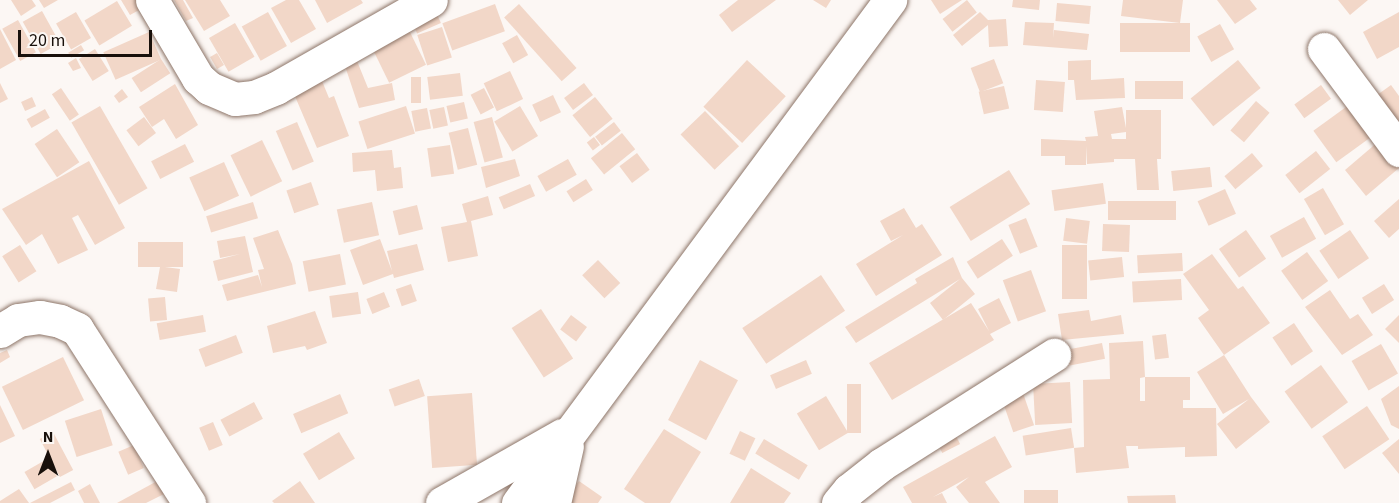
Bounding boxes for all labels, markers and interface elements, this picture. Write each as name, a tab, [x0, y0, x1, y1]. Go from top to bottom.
scale bar	[21, 18, 154, 56]
text: 20 m	[29, 28, 65, 53]
north arrow	[18, 425, 78, 485]
text: N	[43, 426, 53, 448]

